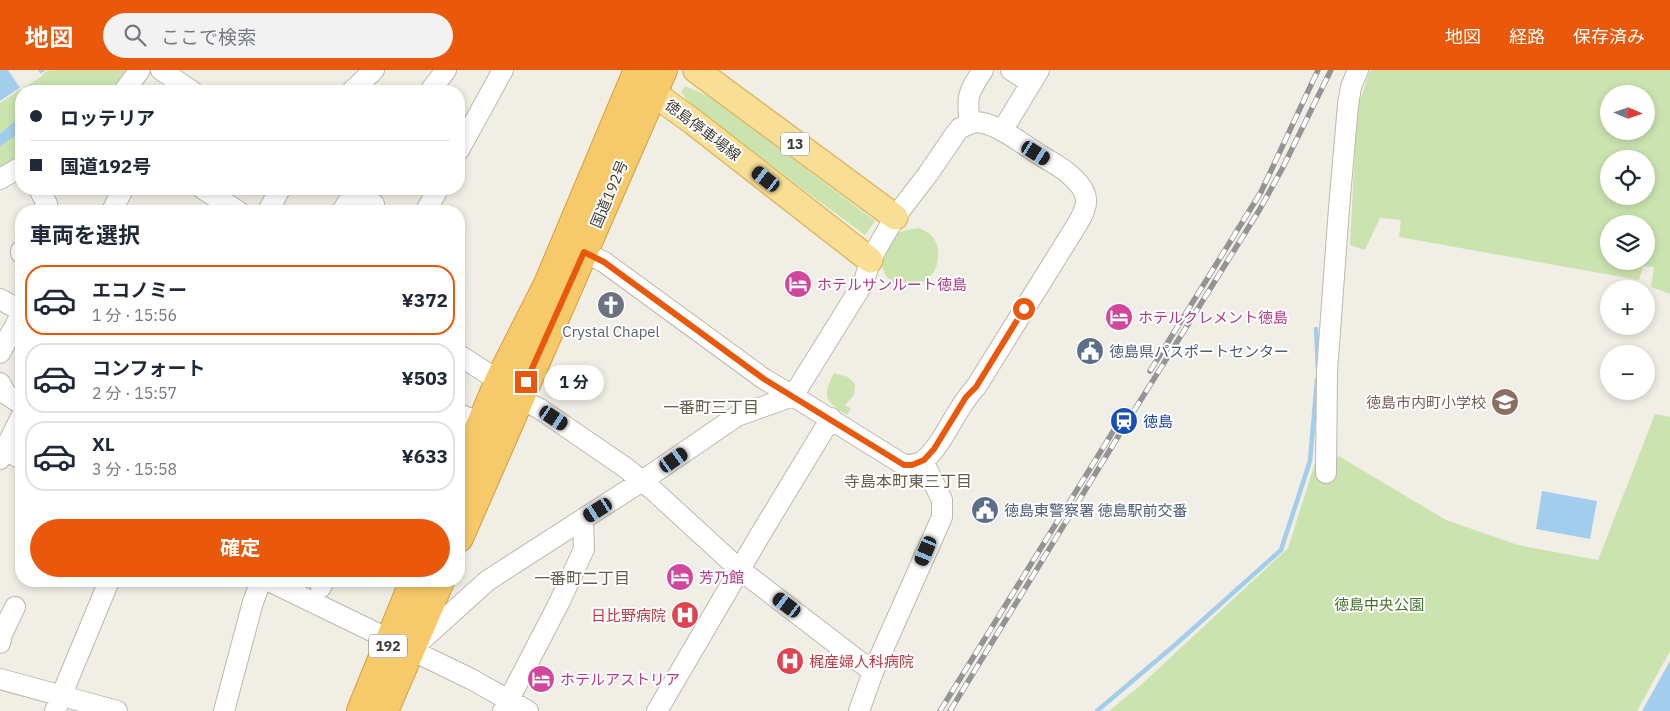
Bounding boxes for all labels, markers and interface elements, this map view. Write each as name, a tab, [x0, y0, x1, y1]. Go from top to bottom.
search box	[103, 13, 453, 58]
text: 地図	[25, 21, 73, 53]
icon: search	[121, 21, 149, 49]
text: ここで検索	[161, 25, 256, 49]
text: 地図	[1445, 25, 1481, 48]
text: 経路	[1509, 25, 1545, 48]
text: 保存済み	[1573, 25, 1645, 48]
north arrow	[1600, 85, 1655, 140]
map controls	[1600, 85, 1655, 400]
street label: 徳島停車場線	[661, 95, 745, 165]
text: ロッテリア	[60, 106, 155, 130]
road number: 13	[781, 132, 809, 156]
car	[1019, 139, 1052, 167]
button: locate	[1600, 150, 1655, 205]
text: 国道192号	[60, 154, 151, 178]
street label: 国道192号	[586, 157, 632, 231]
car	[749, 164, 782, 194]
button: layers	[1600, 215, 1655, 270]
text: 車両を選択	[30, 220, 140, 249]
hotel icon: ホテルサンルート徳島	[783, 269, 813, 299]
place label: ホテルサンルート徳島	[817, 275, 967, 294]
icon: car	[32, 278, 77, 323]
text: エコノミー	[92, 278, 187, 302]
button: +	[1600, 280, 1655, 335]
text: ¥372	[401, 288, 448, 312]
church icon: Crystal Chapel	[596, 290, 626, 320]
route start	[1013, 298, 1035, 320]
hotel icon: ホテルクレメント徳島	[1104, 302, 1134, 332]
text: 1 分 · 15:56	[92, 305, 177, 325]
place label: ホテルクレメント徳島	[1138, 308, 1288, 327]
place label: Crystal Chapel	[562, 322, 660, 341]
public building icon: 徳島県パスポートセンター	[1075, 336, 1105, 366]
place label: 徳島県パスポートセンター	[1109, 342, 1289, 361]
button: −	[1600, 345, 1655, 400]
icon: car	[32, 356, 77, 401]
text: コンフォート	[92, 356, 205, 380]
callout: 1 分	[544, 364, 604, 400]
text: ¥503	[401, 366, 448, 390]
route end	[515, 371, 537, 393]
text: 1 分	[559, 372, 589, 392]
text: 2 分 · 15:57	[92, 383, 177, 403]
school or university icon: 徳島市内町小学校	[1490, 387, 1520, 417]
place label: 徳島市内町小学校	[1366, 393, 1486, 412]
district label: 一番町三丁目	[663, 397, 759, 417]
car	[537, 403, 570, 433]
station icon: 徳島	[1109, 406, 1139, 436]
place label: 徳島	[1143, 412, 1173, 431]
text: XL	[92, 432, 115, 456]
icon: car	[32, 434, 77, 479]
text: ¥633	[401, 444, 448, 468]
car	[657, 445, 690, 475]
text: 3 分 · 15:58	[92, 459, 177, 479]
district label: 寺島本町東三丁目	[844, 471, 972, 491]
public building icon: 徳島東警察署 徳島駅前交番	[970, 495, 1000, 525]
car	[581, 496, 614, 524]
place label: 徳島東警察署 徳島駅前交番	[1004, 501, 1188, 520]
button: 確定	[30, 519, 450, 577]
car	[913, 534, 938, 568]
hotel icon: 芳乃館	[665, 562, 695, 592]
district label: 一番町二丁目	[534, 568, 630, 588]
place label: 芳乃館	[699, 568, 744, 587]
car	[770, 590, 803, 620]
park label: 徳島中央公園	[1334, 595, 1424, 614]
hospital icon: 日比野病院	[670, 600, 700, 630]
place label: 日比野病院	[591, 606, 666, 625]
road number: 192	[369, 634, 407, 658]
hospital icon: 梶産婦人科病院	[775, 646, 805, 676]
place label: 梶産婦人科病院	[809, 652, 914, 671]
hotel icon: ホテルアストリア	[526, 664, 556, 694]
place label: ホテルアストリア	[560, 670, 680, 689]

